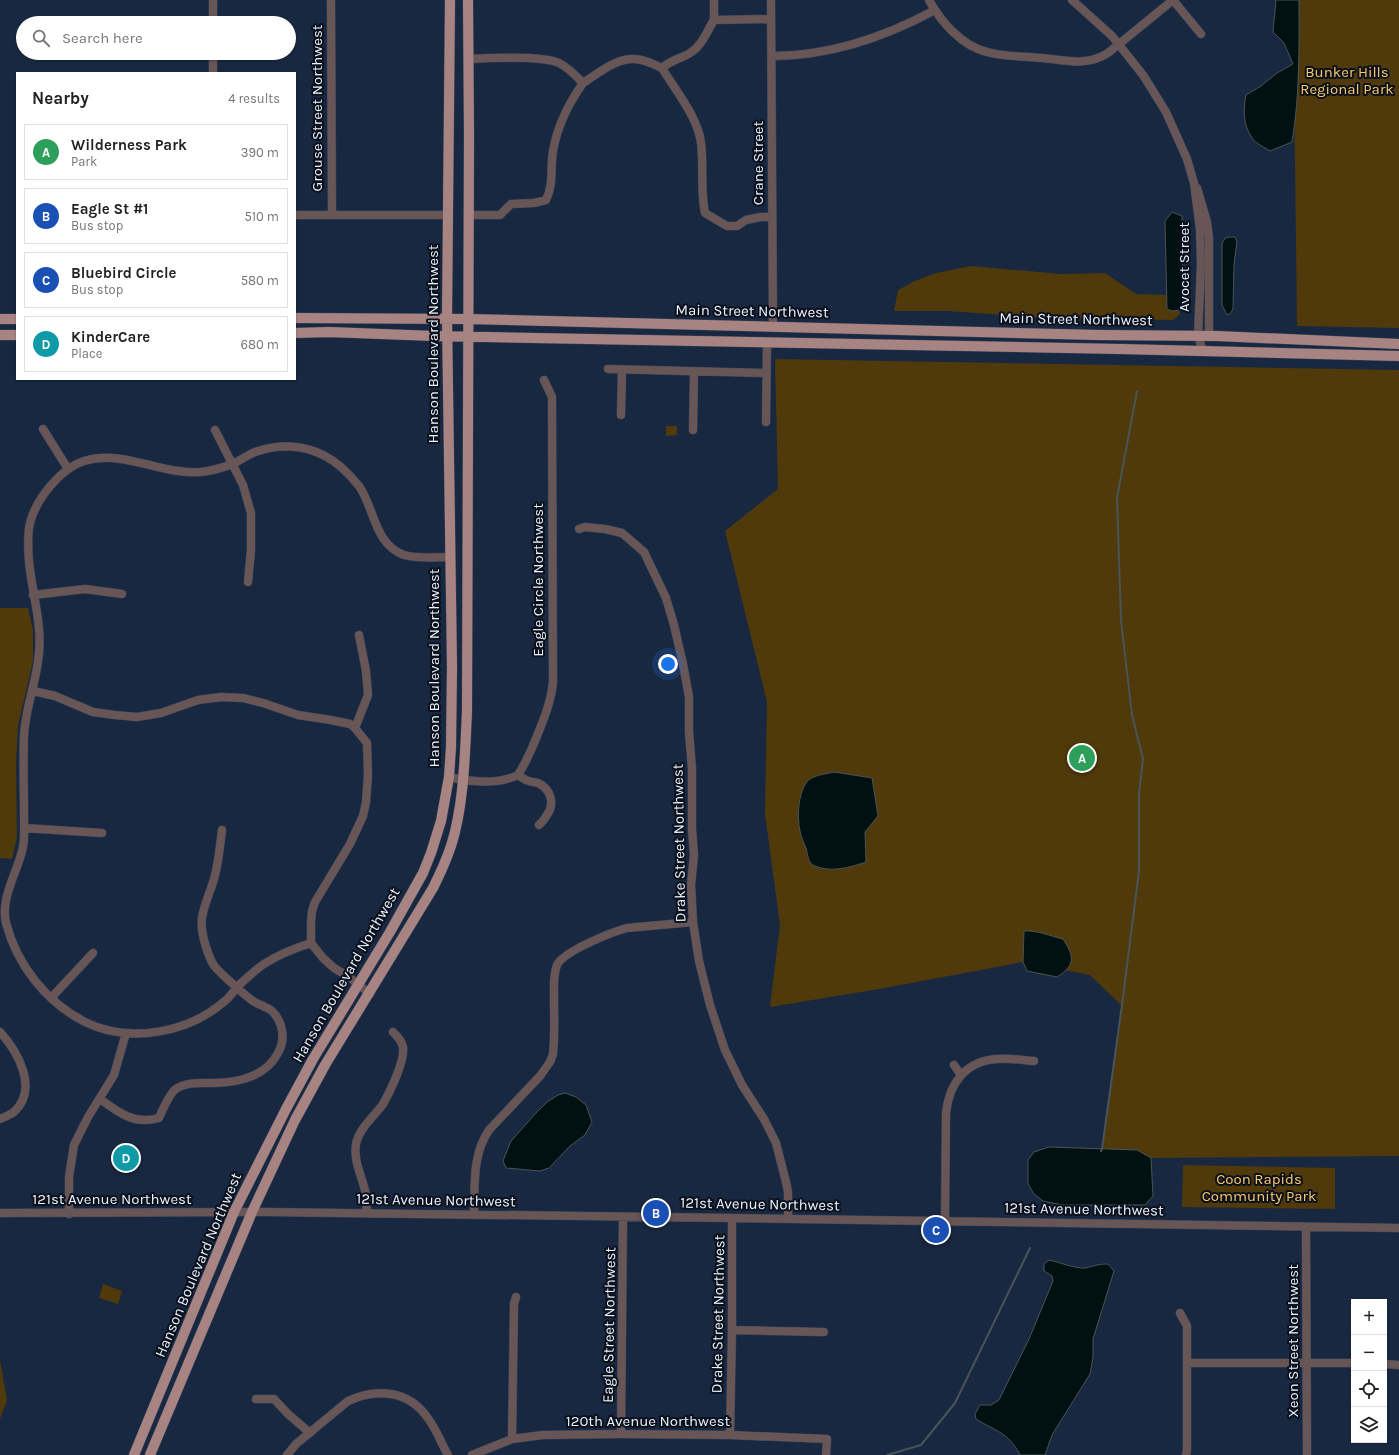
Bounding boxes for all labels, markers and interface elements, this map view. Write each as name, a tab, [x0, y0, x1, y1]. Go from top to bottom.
search box	[16, 16, 296, 60]
street label: Grouse Street Northwest	[308, 24, 326, 191]
icon: search	[30, 27, 52, 49]
text: Search here	[62, 29, 143, 47]
park label: Bunker Hills Regional Park	[1300, 63, 1394, 98]
text: Nearby	[32, 88, 89, 108]
text: 4 results	[228, 91, 280, 106]
street label: Crane Street	[749, 120, 767, 205]
text: Wilderness Park	[71, 136, 187, 154]
text: A	[42, 145, 50, 160]
text: 390 m	[241, 145, 279, 160]
text: Park	[71, 154, 97, 169]
text: Eagle St #1	[71, 200, 148, 218]
text: B	[42, 209, 50, 224]
text: 510 m	[244, 209, 279, 224]
text: Bus stop	[71, 218, 123, 233]
street label: Avocet Street	[1175, 222, 1193, 312]
street label: Hanson Boulevard Northwest	[424, 244, 442, 443]
text: Bluebird Circle	[71, 264, 176, 282]
text: C	[42, 273, 50, 288]
text: 580 m	[241, 273, 279, 288]
text: Bus stop	[71, 282, 123, 297]
street label: Main Street Northwest	[675, 301, 829, 321]
street label: Main Street Northwest	[999, 309, 1153, 329]
text: KinderCare	[71, 328, 150, 346]
text: D	[42, 337, 50, 352]
text: 680 m	[241, 337, 279, 352]
text: Place	[71, 346, 102, 361]
street label: Eagle Circle Northwest	[529, 503, 547, 657]
street label: Hanson Boulevard Northwest	[425, 568, 443, 767]
your location	[658, 654, 678, 674]
pin: A	[1069, 743, 1095, 773]
street label: Drake Street Northwest	[669, 763, 689, 922]
street label: Hanson Boulevard Northwest	[288, 884, 404, 1066]
pin: D	[113, 1143, 139, 1173]
street label: Hanson Boulevard Northwest	[151, 1170, 245, 1360]
park label: Coon Rapids Community Park	[1202, 1170, 1316, 1205]
street label: 121st Avenue Northwest	[32, 1190, 192, 1208]
street label: 121st Avenue Northwest	[356, 1190, 516, 1210]
street label: 121st Avenue Northwest	[680, 1194, 840, 1214]
pin: B	[643, 1198, 669, 1228]
street label: 121st Avenue Northwest	[1004, 1199, 1164, 1219]
pin: C	[923, 1215, 949, 1245]
street label: Drake Street Northwest	[708, 1234, 728, 1393]
street label: Eagle Street Northwest	[599, 1246, 619, 1403]
street label: Xeon Street Northwest	[1284, 1264, 1302, 1418]
map controls	[1351, 1299, 1387, 1443]
button: +	[1351, 1299, 1387, 1335]
button: −	[1351, 1335, 1387, 1371]
button: locate	[1351, 1371, 1387, 1407]
button: layers	[1351, 1407, 1387, 1443]
street label: 120th Avenue Northwest	[566, 1412, 731, 1430]

